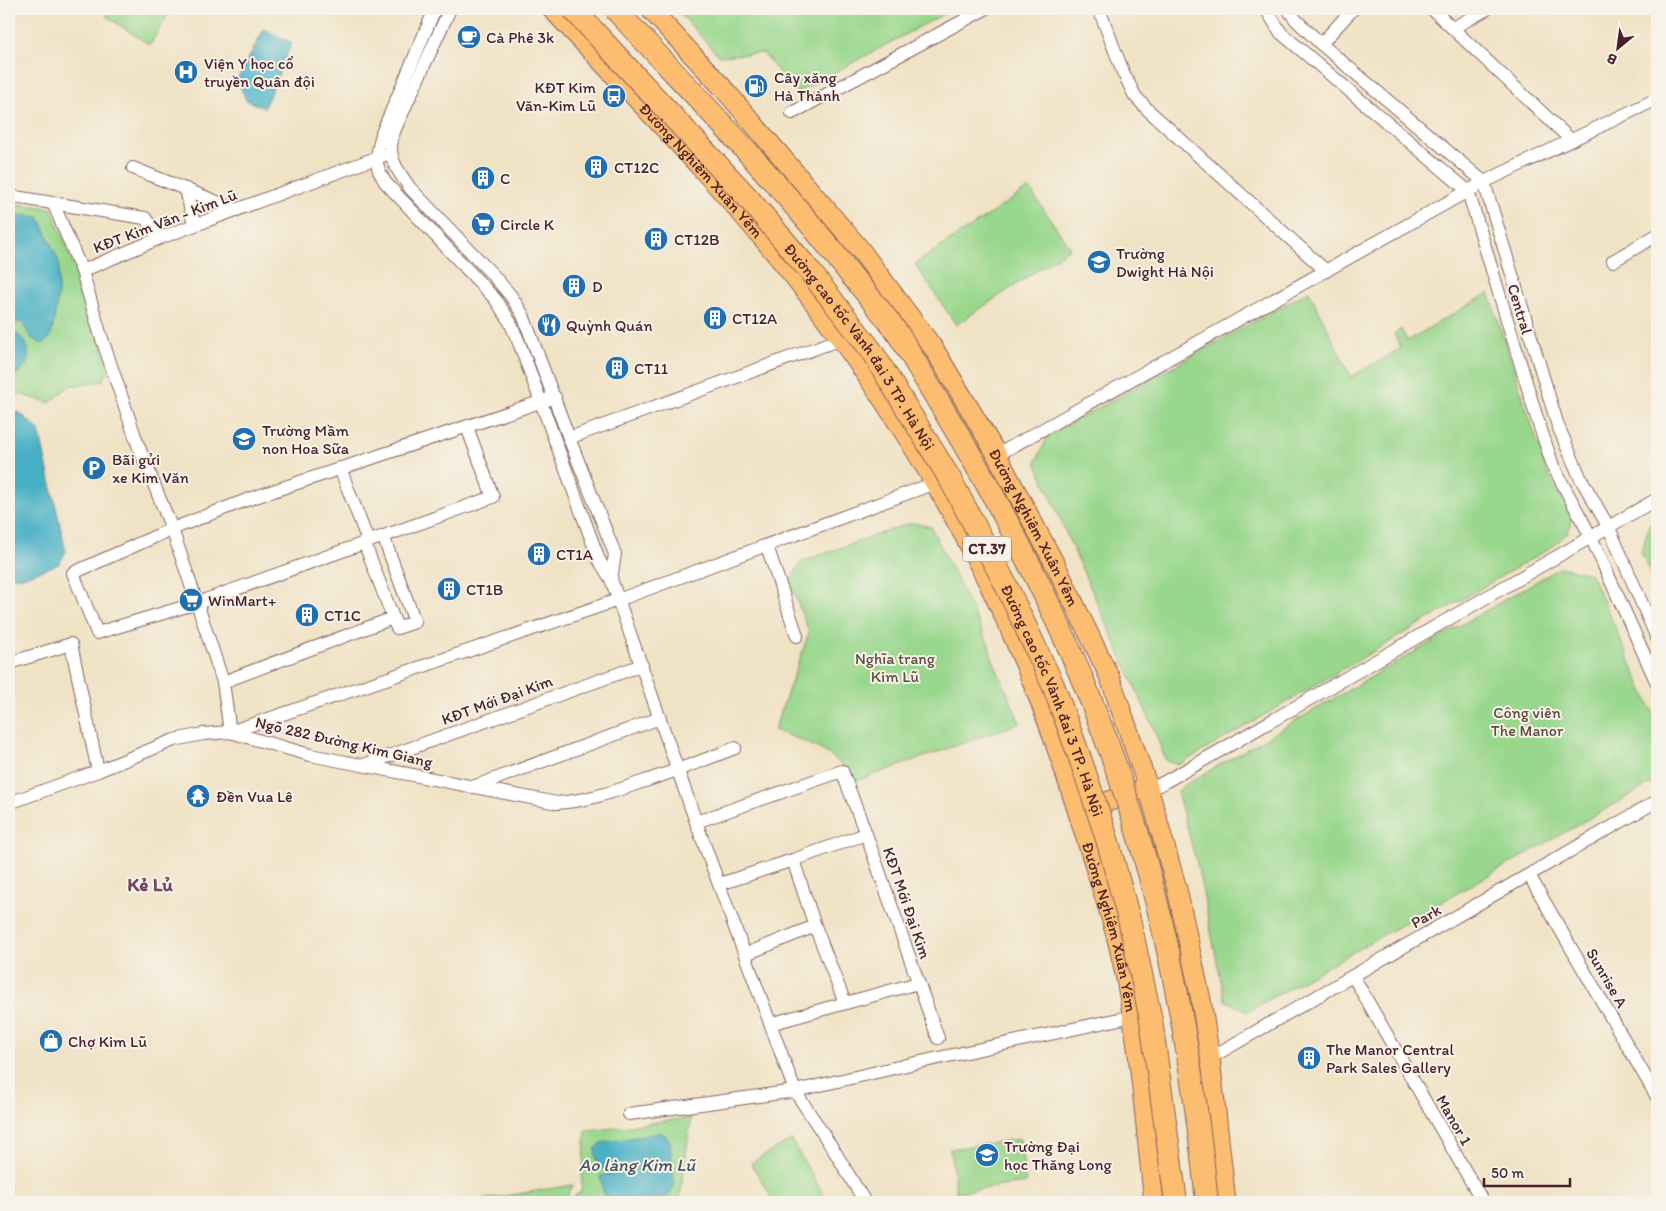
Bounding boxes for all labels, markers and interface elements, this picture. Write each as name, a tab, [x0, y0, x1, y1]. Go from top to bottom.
north arrow	[1594, 22, 1644, 72]
cafe icon: Cà Phê 3k	[456, 24, 482, 50]
place label: Cà Phê 3k	[486, 28, 554, 47]
text: B	[1604, 49, 1620, 69]
place label: Viện Y học cổ truyền Quân đội	[204, 54, 315, 91]
hospital icon: Viện Y học cổ truyền Quân đội	[173, 59, 199, 85]
place label: Cây xăng Hà Thành	[774, 68, 840, 105]
fuel station icon: Cây xăng Hà Thành	[743, 73, 769, 99]
place label: KĐT Kim Văn-Kim Lũ	[516, 78, 597, 115]
bus stop icon: KĐT Kim Văn-Kim Lũ	[601, 83, 627, 109]
street label: Đường Nghiêm Xuân Yêm	[636, 99, 768, 242]
building icon: CT12C	[583, 154, 609, 180]
place label: CT12C	[614, 158, 659, 177]
building icon: C	[470, 165, 496, 191]
place label: C	[500, 169, 510, 188]
street label: KĐT Kim Văn - Kim Lũ	[90, 185, 240, 257]
supermarket icon: Circle K	[470, 211, 496, 237]
place label: Circle K	[500, 215, 555, 234]
building icon: CT12B	[643, 226, 669, 252]
place label: CT12B	[674, 230, 720, 249]
street label: Đường cao tốc Vành đai 3 TP. Hà Nội	[781, 239, 939, 453]
place label: Trường Dwight Hà Nội	[1116, 244, 1214, 281]
school or university icon: Trường Dwight Hà Nội	[1086, 249, 1112, 275]
building icon: D	[561, 273, 587, 299]
place label: D	[592, 277, 603, 296]
street label: Central	[1503, 282, 1537, 337]
building icon: CT12A	[702, 305, 728, 331]
place label: CT12A	[732, 309, 777, 328]
restaurant icon: Quỳnh Quán	[536, 312, 562, 338]
place label: Quỳnh Quán	[566, 316, 653, 335]
building icon: CT11	[604, 355, 630, 381]
place label: CT11	[634, 359, 669, 378]
place label: Trường Mầm non Hoa Sữa	[262, 421, 350, 458]
school or university icon: Trường Mầm non Hoa Sữa	[231, 426, 257, 452]
street label: Đường Nghiêm Xuân Yêm	[985, 445, 1084, 610]
place label: Bãi gửi xe Kim Văn	[112, 450, 189, 487]
parking icon: Bãi gửi xe Kim Văn	[81, 455, 107, 481]
road number: CT.37	[963, 536, 1011, 562]
building icon: CT1A	[526, 541, 552, 567]
place label: CT1A	[556, 545, 593, 564]
building icon: CT1B	[436, 576, 462, 602]
place label: CT1B	[466, 580, 503, 599]
street label: Đường cao tốc Vành đai 3 TP. Hà Nội	[997, 581, 1108, 819]
supermarket icon: WinMart+	[178, 587, 204, 613]
place label: WinMart+	[208, 591, 276, 610]
building icon: CT1C	[294, 602, 320, 628]
place label: CT1C	[324, 606, 361, 625]
park label: Nghĩa trang Kim Lũ	[855, 649, 936, 686]
street label: KĐT Mới Đại Kim	[439, 671, 556, 729]
park label: Công viên The Manor	[1491, 703, 1564, 740]
street label: Ngõ 282 Đường Kim Giang	[254, 712, 435, 772]
temple icon: Đền Vua Lê	[185, 783, 211, 809]
place label: Đền Vua Lê	[216, 787, 293, 806]
street label: Đường Nghiêm Xuân Yêm	[1078, 839, 1141, 1014]
street label: KĐT Mới Đại Kim	[879, 845, 935, 962]
district label: Kẻ Lủ	[127, 873, 173, 896]
street label: Park	[1408, 900, 1444, 932]
street label: Sunrise A	[1582, 945, 1632, 1011]
shop icon: Chợ Kim Lũ	[38, 1028, 64, 1054]
place label: Chợ Kim Lũ	[68, 1032, 147, 1051]
place label: The Manor Central Park Sales Gallery	[1326, 1040, 1454, 1077]
building icon: The Manor Central Park Sales Gallery	[1296, 1045, 1322, 1071]
street label: Manor 1	[1432, 1091, 1476, 1149]
place label: Trường Đại học Thăng Long	[1004, 1137, 1113, 1174]
school or university icon: Trường Đại học Thăng Long	[974, 1142, 1000, 1168]
water label: Ao làng Kim Lũ	[579, 1154, 696, 1176]
scale bar	[1484, 1156, 1570, 1188]
text: 50 m	[1491, 1164, 1524, 1182]

